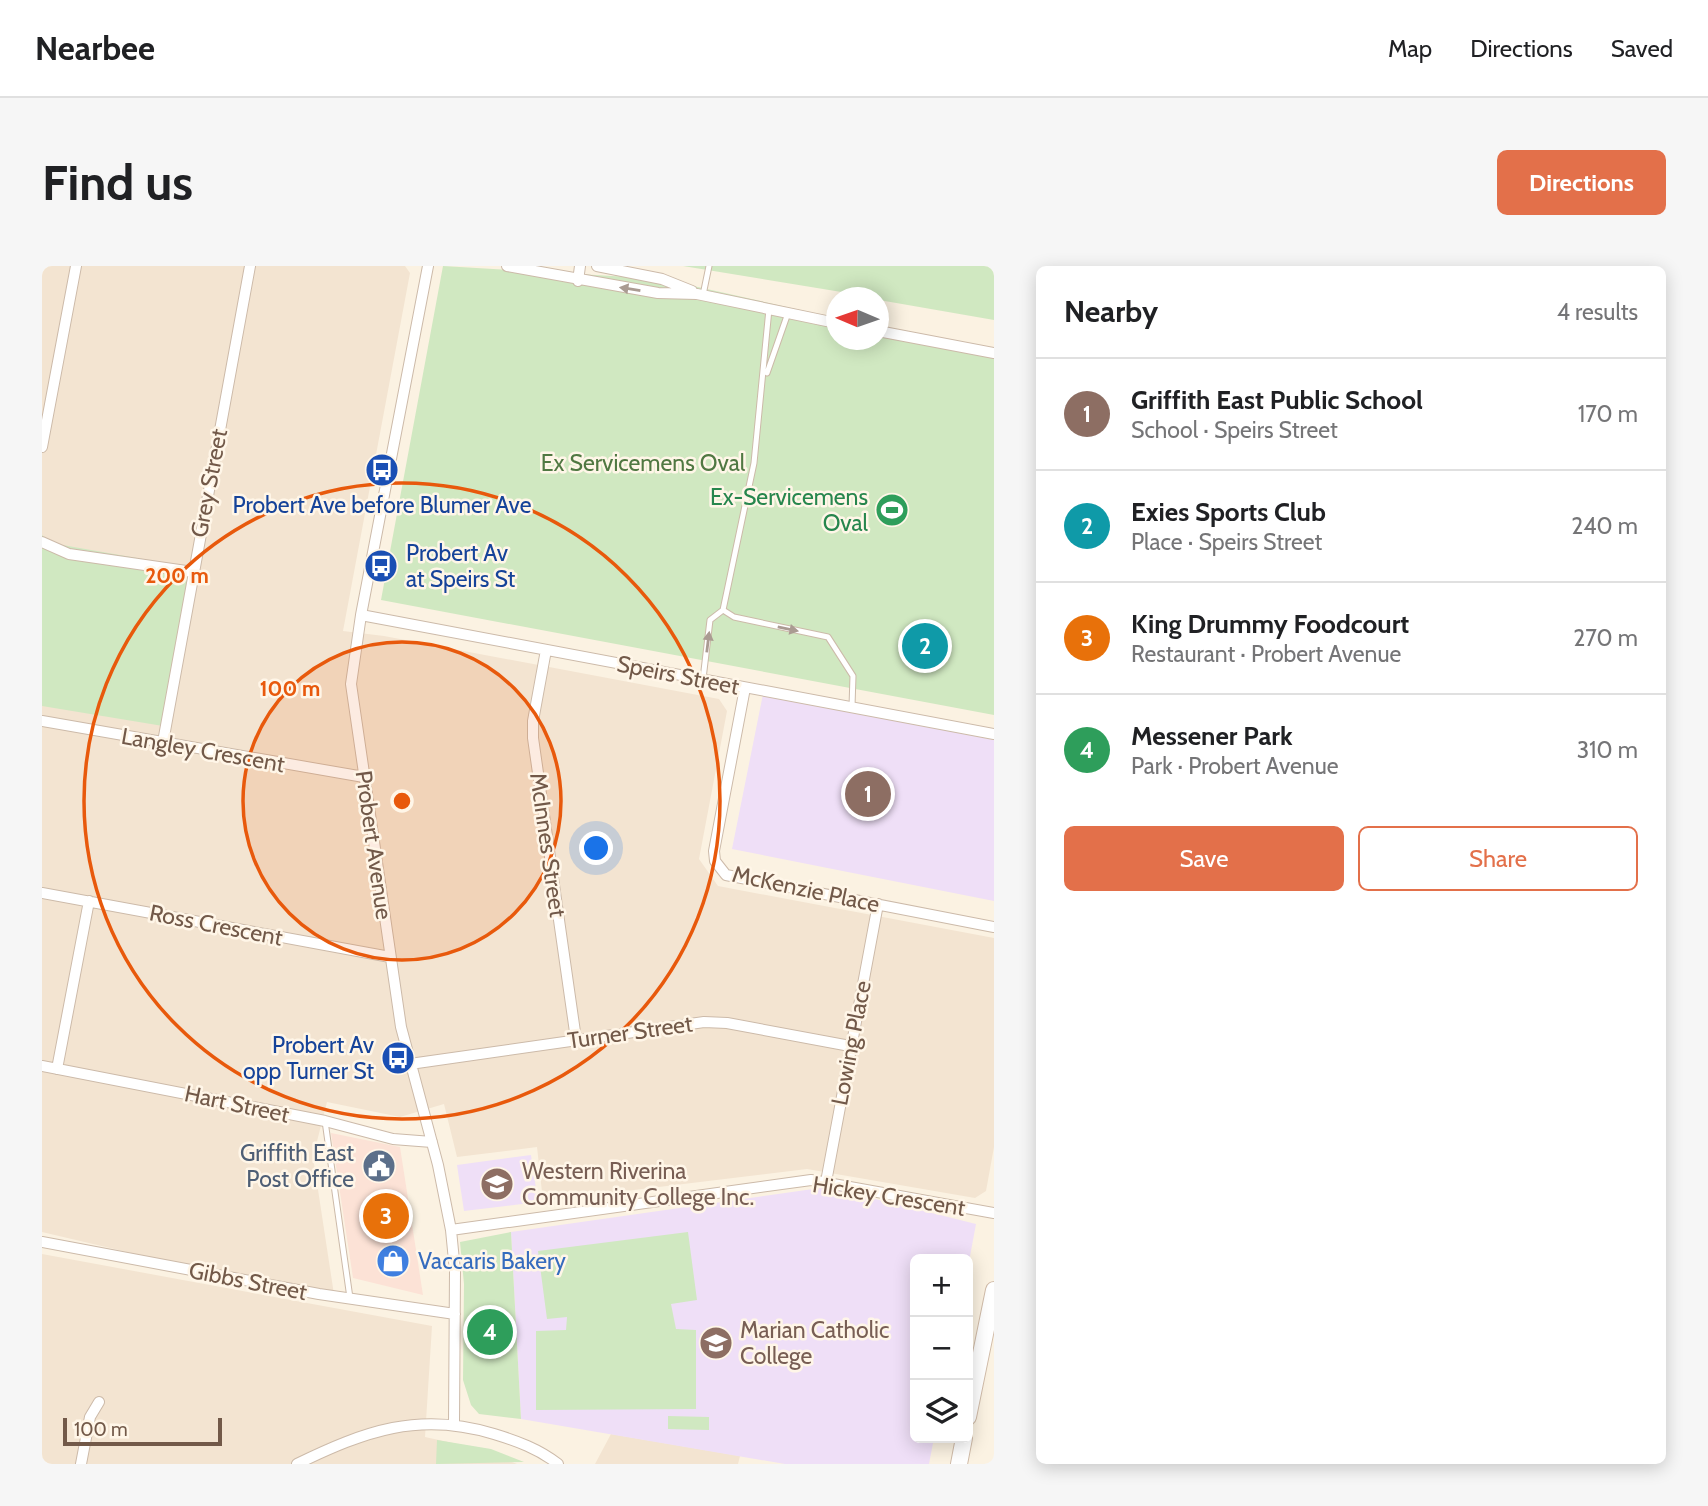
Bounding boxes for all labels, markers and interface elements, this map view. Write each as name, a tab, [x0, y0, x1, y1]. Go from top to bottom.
text: Nearbee	[35, 28, 155, 68]
text: Map	[1388, 34, 1432, 63]
text: Directions	[1470, 34, 1573, 63]
text: Saved	[1611, 34, 1673, 63]
button: Directions	[1497, 150, 1666, 215]
text: Find us	[42, 153, 193, 212]
one-way arrow	[618, 283, 640, 294]
north arrow	[826, 287, 889, 350]
text: Nearby	[1064, 293, 1158, 330]
text: 4 results	[1557, 298, 1638, 326]
text: Griffith East Public School	[1131, 384, 1423, 416]
text: 1	[1083, 400, 1091, 428]
text: 170 m	[1578, 400, 1638, 428]
text: School · Speirs Street	[1131, 416, 1338, 444]
street label: Grey Street	[185, 426, 233, 540]
park label: Ex Servicemens Oval	[541, 449, 746, 477]
bus stop icon: Probert Ave before Blumer Ave	[363, 451, 401, 489]
place label: Ex-Servicemens Oval	[710, 483, 869, 537]
place label: Probert Ave before Blumer Ave	[233, 491, 532, 519]
sports icon: Ex-Servicemens Oval	[873, 491, 911, 529]
text: Exies Sports Club	[1131, 496, 1326, 528]
text: 2	[1081, 512, 1093, 540]
text: 240 m	[1571, 512, 1638, 540]
text: Place · Speirs Street	[1131, 528, 1322, 556]
place label: Probert Av at Speirs St	[406, 539, 516, 593]
bus stop icon: Probert Av at Speirs St	[362, 547, 400, 585]
text: 200 m	[145, 563, 209, 588]
text: King Drummy Foodcourt	[1131, 608, 1409, 640]
pin: 2	[902, 620, 948, 672]
one-way arrow	[777, 623, 799, 634]
text: 3	[1081, 624, 1093, 652]
text: 270 m	[1573, 624, 1638, 652]
one-way arrow	[702, 631, 713, 653]
text: Restaurant · Probert Avenue	[1131, 640, 1401, 668]
street label: Speirs Street	[615, 649, 742, 701]
text: 100 m	[260, 676, 320, 701]
text: Messener Park	[1131, 720, 1293, 752]
street label: Langley Crescent	[119, 722, 287, 778]
text: 4	[1080, 736, 1094, 764]
text: 310 m	[1577, 736, 1638, 764]
text: Park · Probert Avenue	[1131, 752, 1339, 780]
pin: 1	[845, 768, 891, 820]
street label: Probert Avenue	[350, 769, 398, 922]
street label: McInnes Street	[524, 771, 572, 919]
centre of rings	[390, 789, 414, 813]
button: Save	[1064, 826, 1344, 891]
button: Share	[1358, 826, 1638, 891]
your location	[579, 831, 613, 865]
street label: McKenzie Place	[730, 860, 882, 918]
street label: Ross Crescent	[147, 898, 285, 952]
street label: Lowing Place	[825, 978, 877, 1108]
street label: Turner Street	[566, 1009, 694, 1055]
place label: Probert Av opp Turner St	[243, 1031, 375, 1085]
bus stop icon: Probert Av opp Turner St	[379, 1039, 417, 1077]
street label: Hart Street	[182, 1079, 292, 1129]
place label: Griffith East Post Office	[240, 1139, 354, 1193]
public building icon: Griffith East Post Office	[360, 1147, 398, 1185]
place label: Western Riverina Community College Inc.	[522, 1157, 754, 1211]
school or university icon: Western Riverina Community College Inc.	[478, 1165, 516, 1203]
street label: Hickey Crescent	[811, 1170, 968, 1222]
pin: 3	[363, 1190, 409, 1242]
shop icon: Vaccaris Bakery	[374, 1242, 412, 1280]
place label: Vaccaris Bakery	[418, 1247, 566, 1275]
map controls	[910, 1254, 973, 1443]
button: +	[910, 1254, 973, 1317]
street label: Gibbs Street	[187, 1256, 310, 1306]
pin: 4	[467, 1306, 513, 1358]
place label: Marian Catholic College	[740, 1316, 889, 1370]
button: −	[910, 1317, 973, 1380]
school or university icon: Marian Catholic College	[697, 1324, 735, 1362]
button: layers	[910, 1380, 973, 1443]
scale bar	[63, 1415, 222, 1447]
text: 100 m	[74, 1418, 128, 1441]

